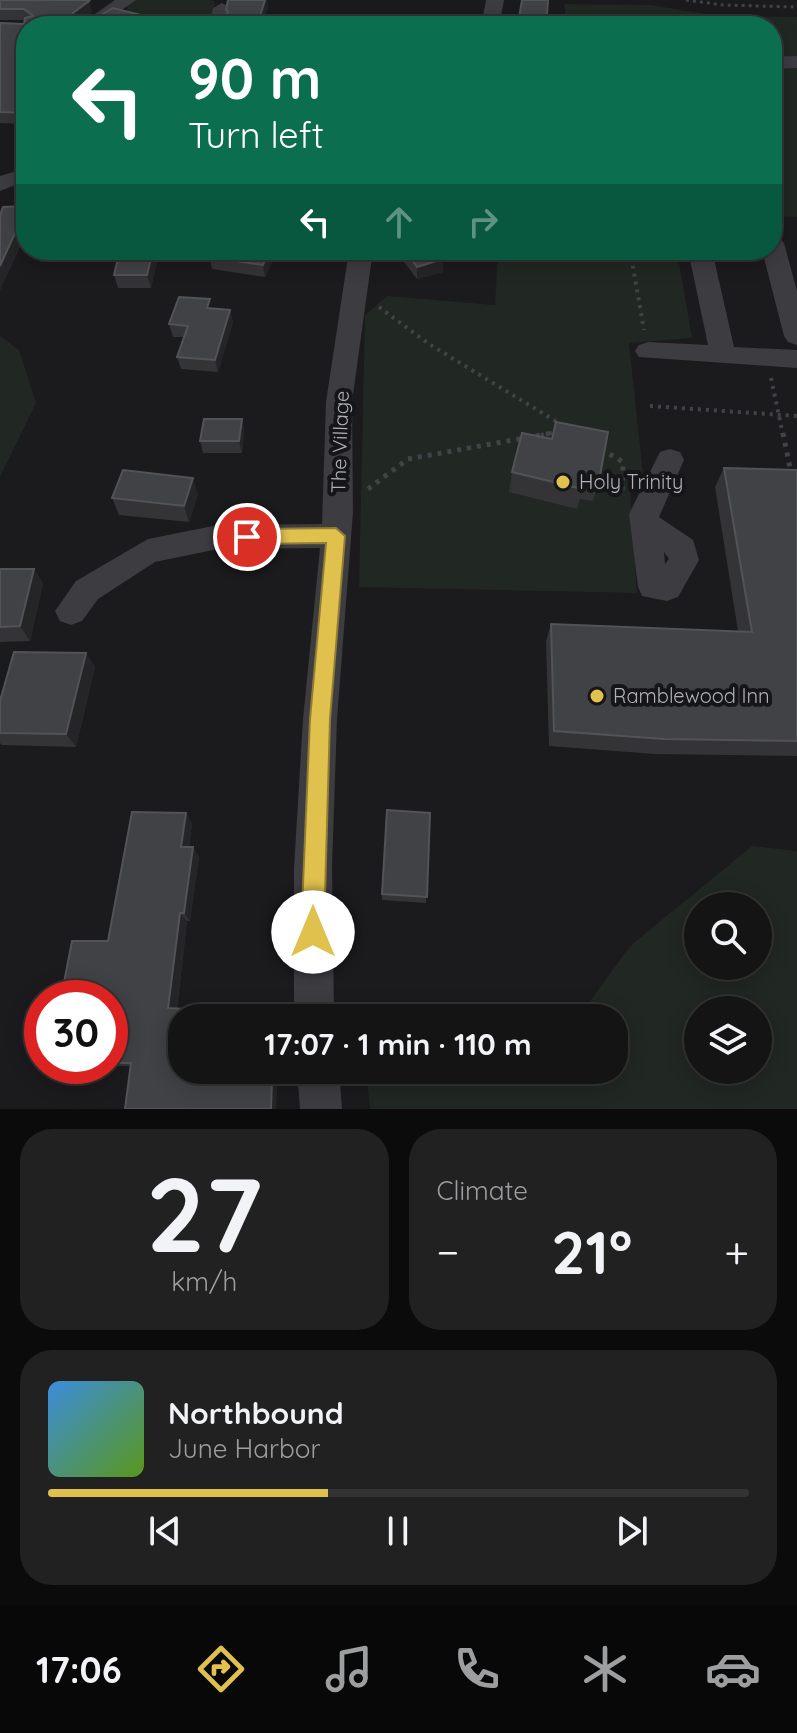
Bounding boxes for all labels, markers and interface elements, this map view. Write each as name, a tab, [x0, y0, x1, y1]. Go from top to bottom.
text: 90 m	[188, 43, 322, 113]
icon: left	[56, 48, 160, 152]
text: Turn left	[188, 112, 324, 157]
icon: left	[293, 200, 337, 244]
icon: ahead	[377, 200, 421, 244]
icon: right	[461, 200, 505, 244]
street label: The Village	[325, 390, 354, 494]
place label: Holy Trinity	[579, 469, 683, 494]
marker: Holy Trinity	[554, 473, 572, 491]
pin	[213, 503, 281, 571]
icon: arrive	[225, 515, 269, 559]
place label: Ramblewood Inn	[613, 683, 770, 708]
marker: Ramblewood Inn	[588, 687, 606, 705]
position arrow	[271, 890, 355, 974]
map controls	[684, 892, 772, 1084]
button: search	[684, 892, 772, 980]
speed limit sign: 30	[24, 980, 128, 1084]
button: layers	[684, 996, 772, 1084]
text: 17:07 · 1 min · 110 m	[264, 1025, 532, 1063]
text: 27	[146, 1148, 262, 1278]
text: Climate	[437, 1174, 528, 1207]
text: 21°	[551, 1214, 632, 1289]
text: −	[437, 1224, 459, 1279]
text: +	[724, 1224, 749, 1279]
text: km/h	[171, 1265, 237, 1298]
text: Northbound	[168, 1394, 344, 1432]
text: June Harbor	[168, 1432, 320, 1465]
icon: previous	[143, 1509, 187, 1553]
icon: pause	[376, 1509, 420, 1553]
icon: next	[610, 1509, 654, 1553]
icon: directions	[193, 1641, 249, 1697]
icon: music	[321, 1641, 377, 1697]
icon: phone	[449, 1641, 505, 1697]
icon: climate	[577, 1641, 633, 1697]
icon: car	[705, 1641, 761, 1697]
text: 17:06	[36, 1647, 122, 1692]

